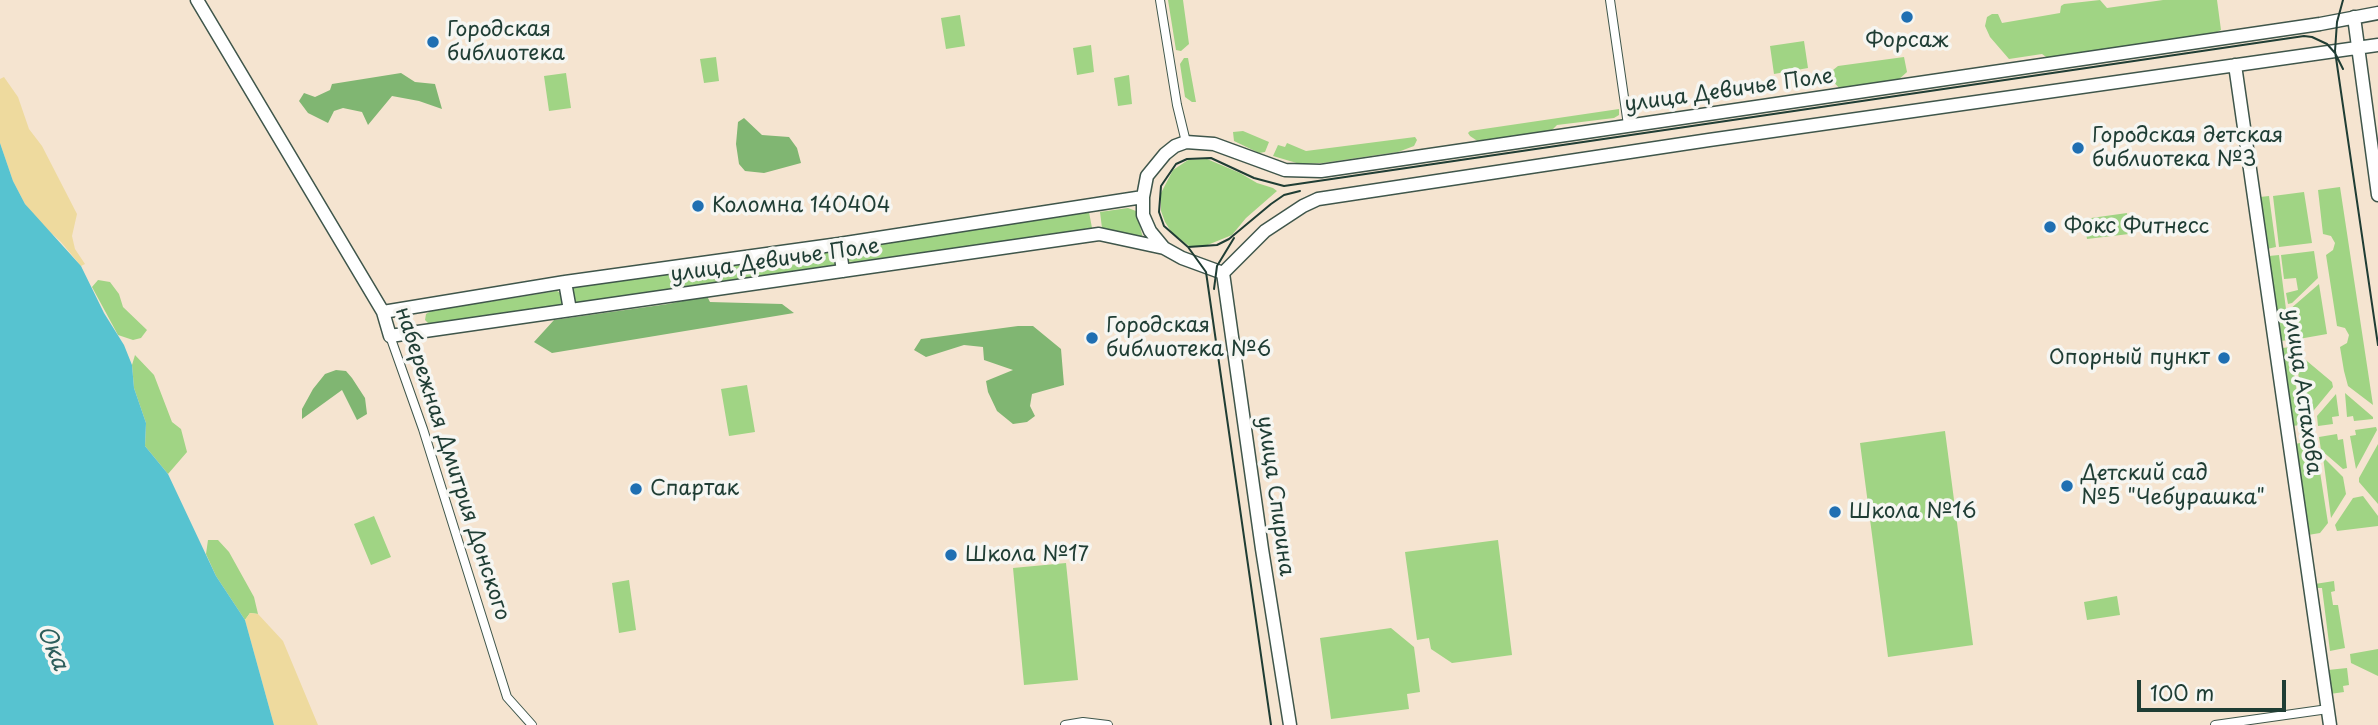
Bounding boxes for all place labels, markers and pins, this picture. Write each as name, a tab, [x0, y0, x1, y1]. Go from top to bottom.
marker: Форсаж	[1899, 9, 1915, 25]
place label: Городская библиотека	[447, 17, 565, 67]
place label: Форсаж	[1866, 28, 1948, 54]
marker: Городская библиотека	[425, 34, 441, 50]
place label: Городская детская библиотека №3	[2092, 123, 2283, 173]
marker: Городская детская библиотека №3	[2070, 140, 2086, 156]
place label: Коломна 140404	[712, 193, 891, 219]
marker: Коломна 140404	[690, 198, 706, 214]
place label: Фокс Фитнесс	[2064, 214, 2210, 240]
marker: Фокс Фитнесс	[2042, 219, 2058, 235]
place label: Городская библиотека №6	[1106, 313, 1271, 363]
marker: Городская библиотека №6	[1084, 330, 1100, 346]
place label: Опорный пункт	[2049, 345, 2210, 371]
marker: Опорный пункт	[2216, 350, 2232, 366]
place label: Детский сад №5 "Чебурашка"	[2081, 461, 2265, 511]
place label: Спартак	[650, 476, 739, 502]
marker: Детский сад №5 "Чебурашка"	[2059, 478, 2075, 494]
marker: Спартак	[628, 481, 644, 497]
place label: Школа №16	[1849, 499, 1976, 525]
marker: Школа №16	[1827, 504, 1843, 520]
place label: Школа №17	[965, 542, 1089, 568]
marker: Школа №17	[943, 547, 959, 563]

